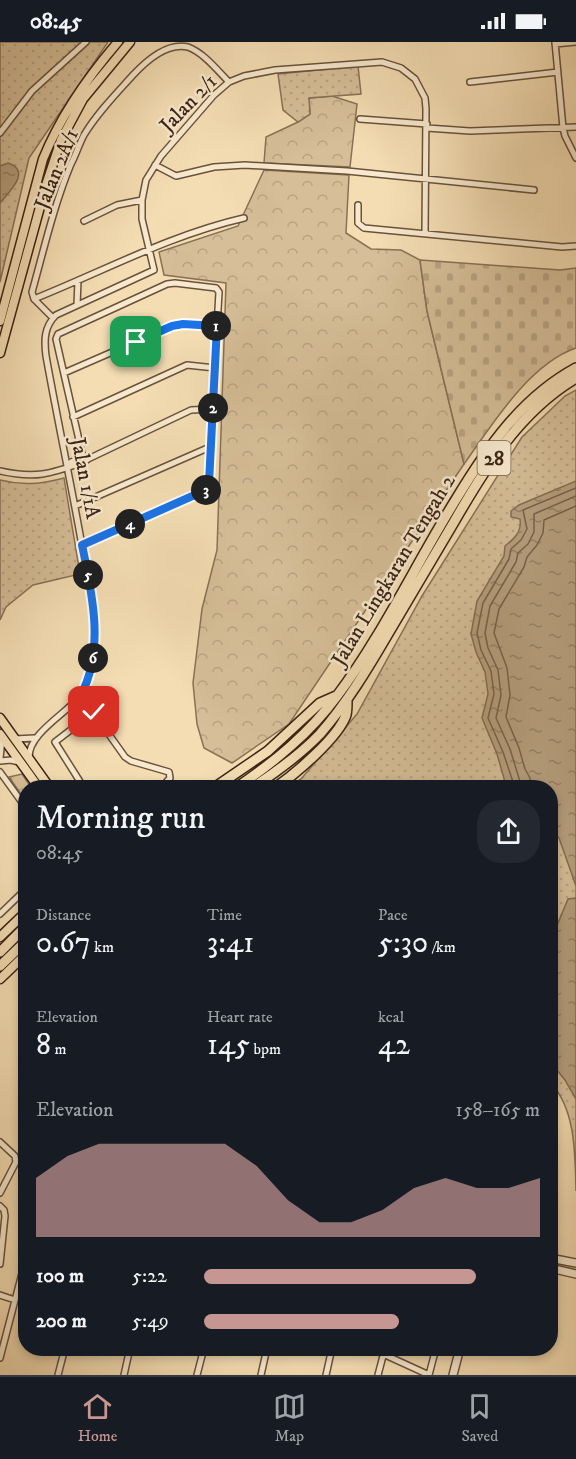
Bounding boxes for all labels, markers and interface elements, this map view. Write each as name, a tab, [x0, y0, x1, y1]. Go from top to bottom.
text: 08:45	[30, 8, 82, 35]
street label: Jalan 2/1	[153, 69, 223, 140]
street label: Jalan 2A/1	[28, 125, 85, 215]
pin: 1	[201, 311, 231, 341]
pin	[110, 316, 161, 367]
text: 1	[213, 316, 219, 336]
icon: arrive	[119, 325, 152, 358]
pin: 2	[198, 393, 228, 423]
text: 2	[209, 398, 217, 418]
street label: Jalan 1/1A	[64, 433, 106, 522]
road number: 28	[478, 441, 510, 475]
street label: Jalan Lingkaran Tengah 2	[325, 469, 462, 673]
pin: 3	[191, 475, 221, 505]
text: 3	[203, 480, 209, 500]
pin: 4	[115, 509, 145, 539]
text: 4	[125, 514, 135, 534]
pin: 5	[73, 560, 103, 590]
text: 5	[84, 565, 92, 585]
pin: 6	[78, 643, 108, 673]
text: 6	[89, 648, 97, 668]
pin	[68, 686, 119, 737]
icon: check	[77, 695, 110, 728]
text: Morning run	[36, 798, 205, 839]
button: share	[477, 800, 540, 863]
text: 08:45	[36, 841, 83, 866]
text: Distance	[36, 905, 91, 925]
text: Time	[207, 905, 242, 925]
text: Pace	[378, 905, 408, 925]
text: 0.67	[36, 925, 91, 962]
text: 3:41	[207, 925, 254, 962]
text: 5:30	[378, 925, 428, 962]
text: km	[91, 937, 114, 957]
text: /km	[428, 937, 456, 957]
text: Elevation	[36, 1007, 98, 1027]
text: Heart rate	[207, 1007, 273, 1027]
text: kcal	[378, 1007, 404, 1027]
text: 8	[36, 1027, 51, 1064]
text: 145	[207, 1027, 250, 1064]
text: 42	[378, 1027, 410, 1064]
text: m	[51, 1039, 66, 1059]
text: bpm	[250, 1039, 281, 1059]
text: Elevation	[36, 1098, 113, 1123]
text: 158–165 m	[455, 1098, 540, 1123]
text: 100 m	[36, 1264, 84, 1289]
text: 5:22	[132, 1264, 167, 1289]
text: 200 m	[36, 1309, 87, 1334]
text: 5:49	[132, 1309, 169, 1334]
tab: Home	[78, 1390, 117, 1446]
tab: Map	[273, 1390, 306, 1446]
tab: Saved	[461, 1390, 498, 1446]

